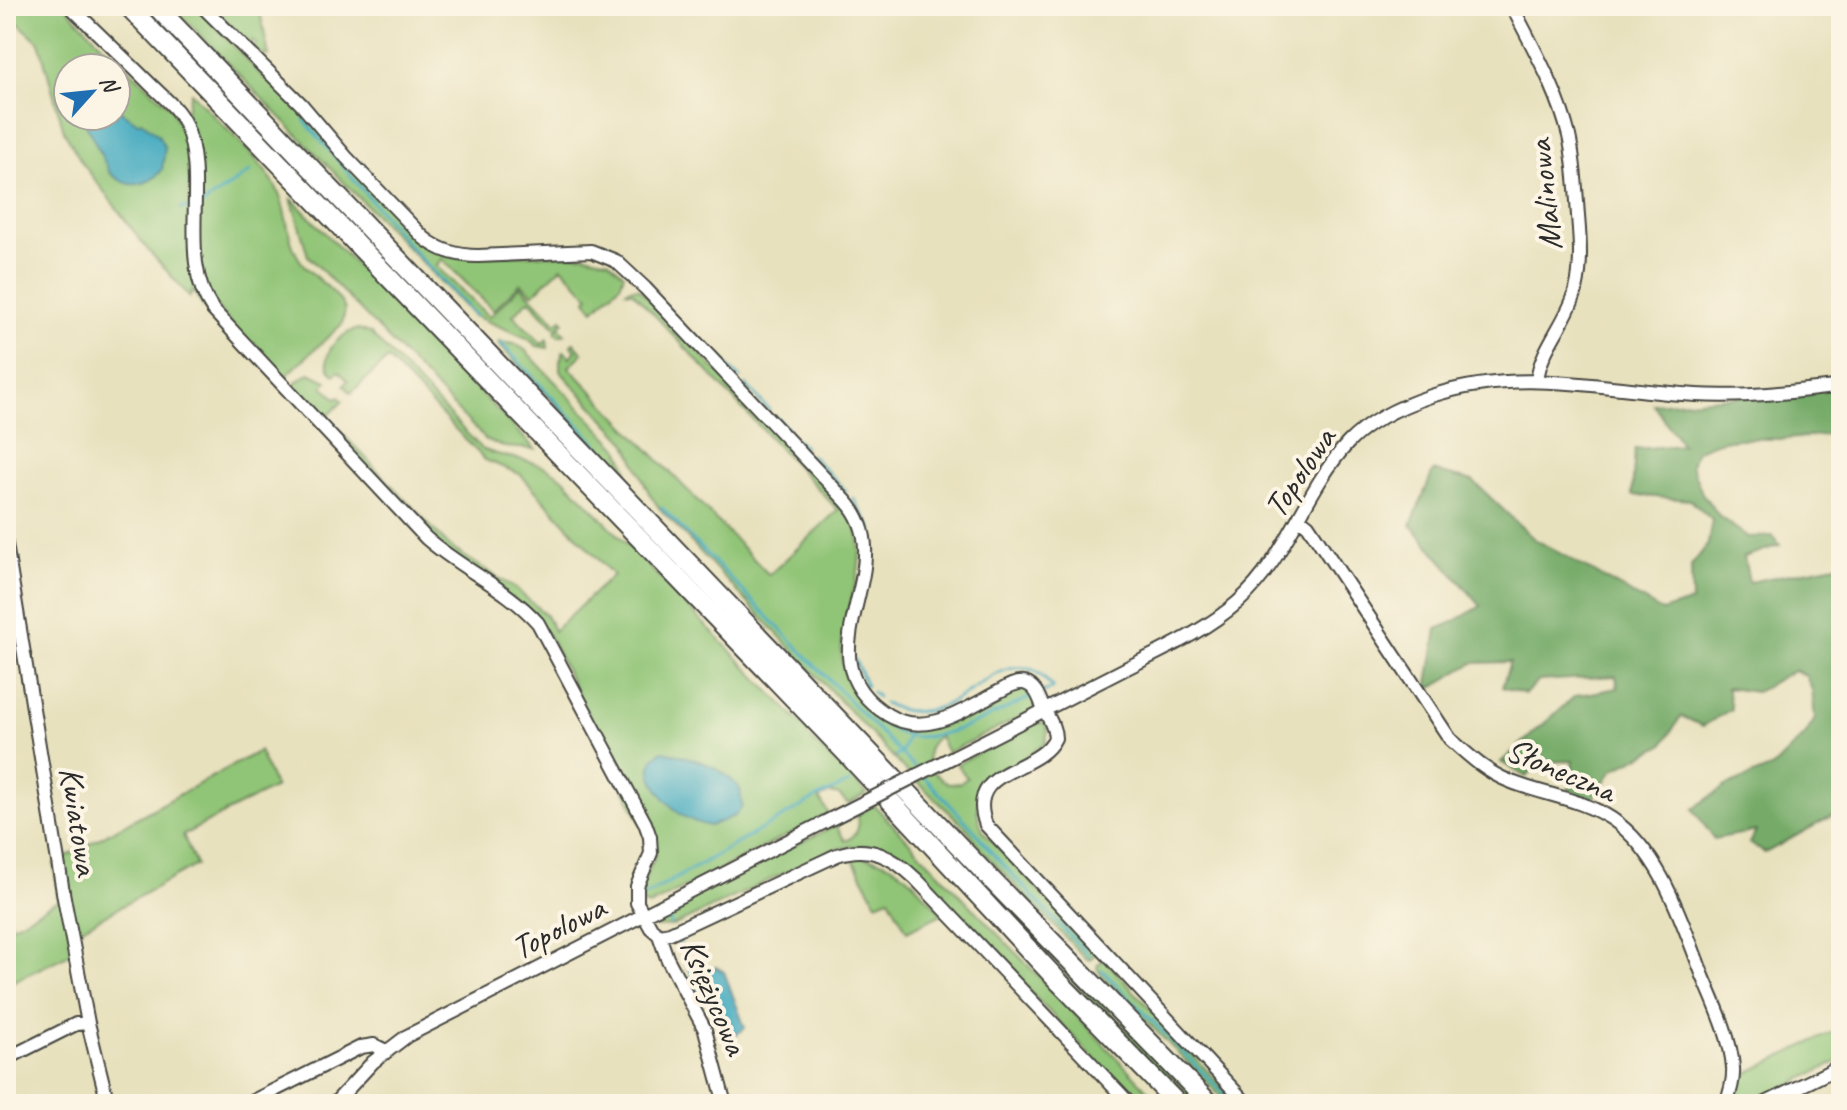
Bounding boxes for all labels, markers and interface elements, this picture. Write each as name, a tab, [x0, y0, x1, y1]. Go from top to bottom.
north arrow	[52, 52, 132, 132]
text: N	[93, 71, 126, 99]
street label: Malinowa	[1517, 135, 1572, 252]
street label: Topolowa	[1254, 417, 1346, 526]
street label: Słoneczna	[1500, 727, 1625, 813]
street label: Kwiatowa	[50, 764, 110, 880]
street label: Topolowa	[504, 885, 614, 969]
street label: Księżycowa	[671, 932, 759, 1063]

